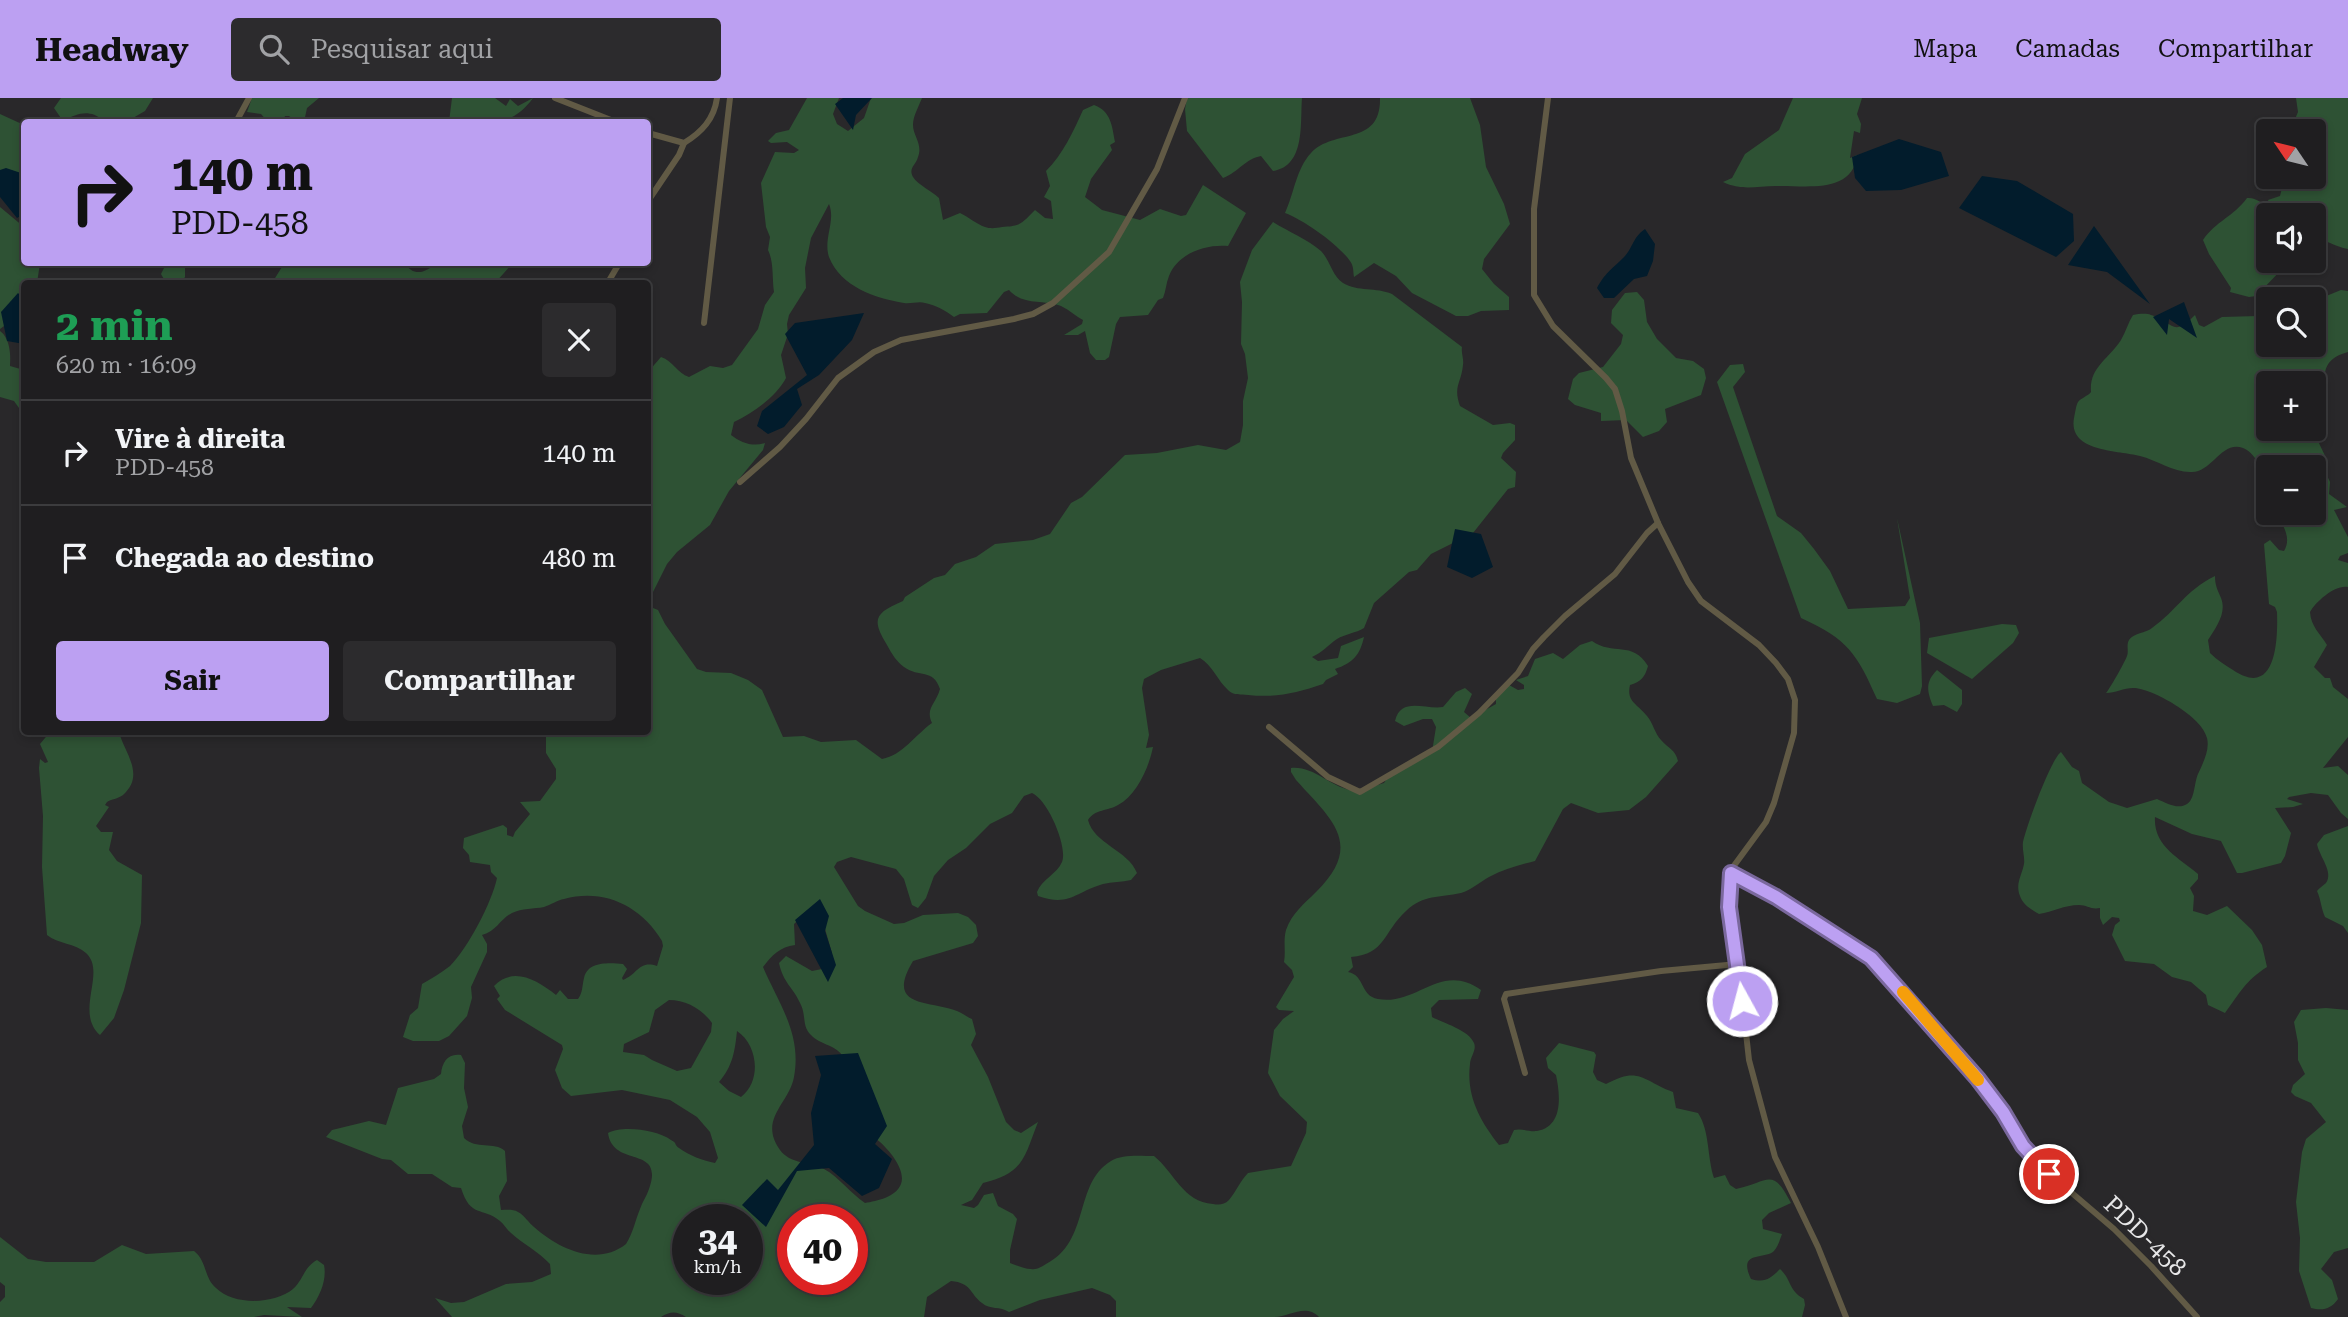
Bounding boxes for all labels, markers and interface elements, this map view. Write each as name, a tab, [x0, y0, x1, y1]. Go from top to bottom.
search box	[231, 18, 721, 81]
text: Headway	[35, 30, 189, 69]
icon: search	[255, 30, 293, 68]
text: Pesquisar aqui	[311, 34, 493, 64]
text: Mapa	[1913, 35, 1977, 63]
text: Camadas	[2015, 35, 2120, 63]
text: Compartilhar	[2158, 35, 2313, 63]
north arrow	[2256, 119, 2326, 189]
map controls	[2256, 119, 2326, 525]
text: 140 m	[171, 145, 313, 202]
icon: right	[56, 147, 147, 238]
button: sound	[2256, 203, 2326, 273]
text: PDD-458	[171, 204, 309, 242]
button: search	[2256, 287, 2326, 357]
text: 2 min	[56, 301, 173, 350]
button: close	[542, 303, 616, 377]
text: 620 m · 16:09	[56, 352, 196, 379]
button: +	[2256, 371, 2326, 441]
text: Vire à direita	[115, 424, 285, 454]
icon: right	[56, 434, 94, 472]
text: 140 m	[542, 438, 616, 468]
text: PDD-458	[115, 454, 214, 481]
button: −	[2256, 455, 2326, 525]
icon: arrive	[56, 539, 94, 577]
text: Chegada ao destino	[115, 543, 374, 573]
text: 480 m	[542, 543, 616, 573]
button: Sair	[56, 641, 329, 721]
button: Compartilhar	[343, 641, 616, 721]
position arrow	[1705, 964, 1779, 1038]
pin	[2019, 1144, 2079, 1204]
icon: arrive	[2030, 1155, 2068, 1193]
street label: PDD-458	[2098, 1190, 2192, 1282]
speed limit sign: 40	[777, 1204, 868, 1295]
text: 34	[698, 1220, 737, 1261]
text: km/h	[693, 1256, 742, 1277]

